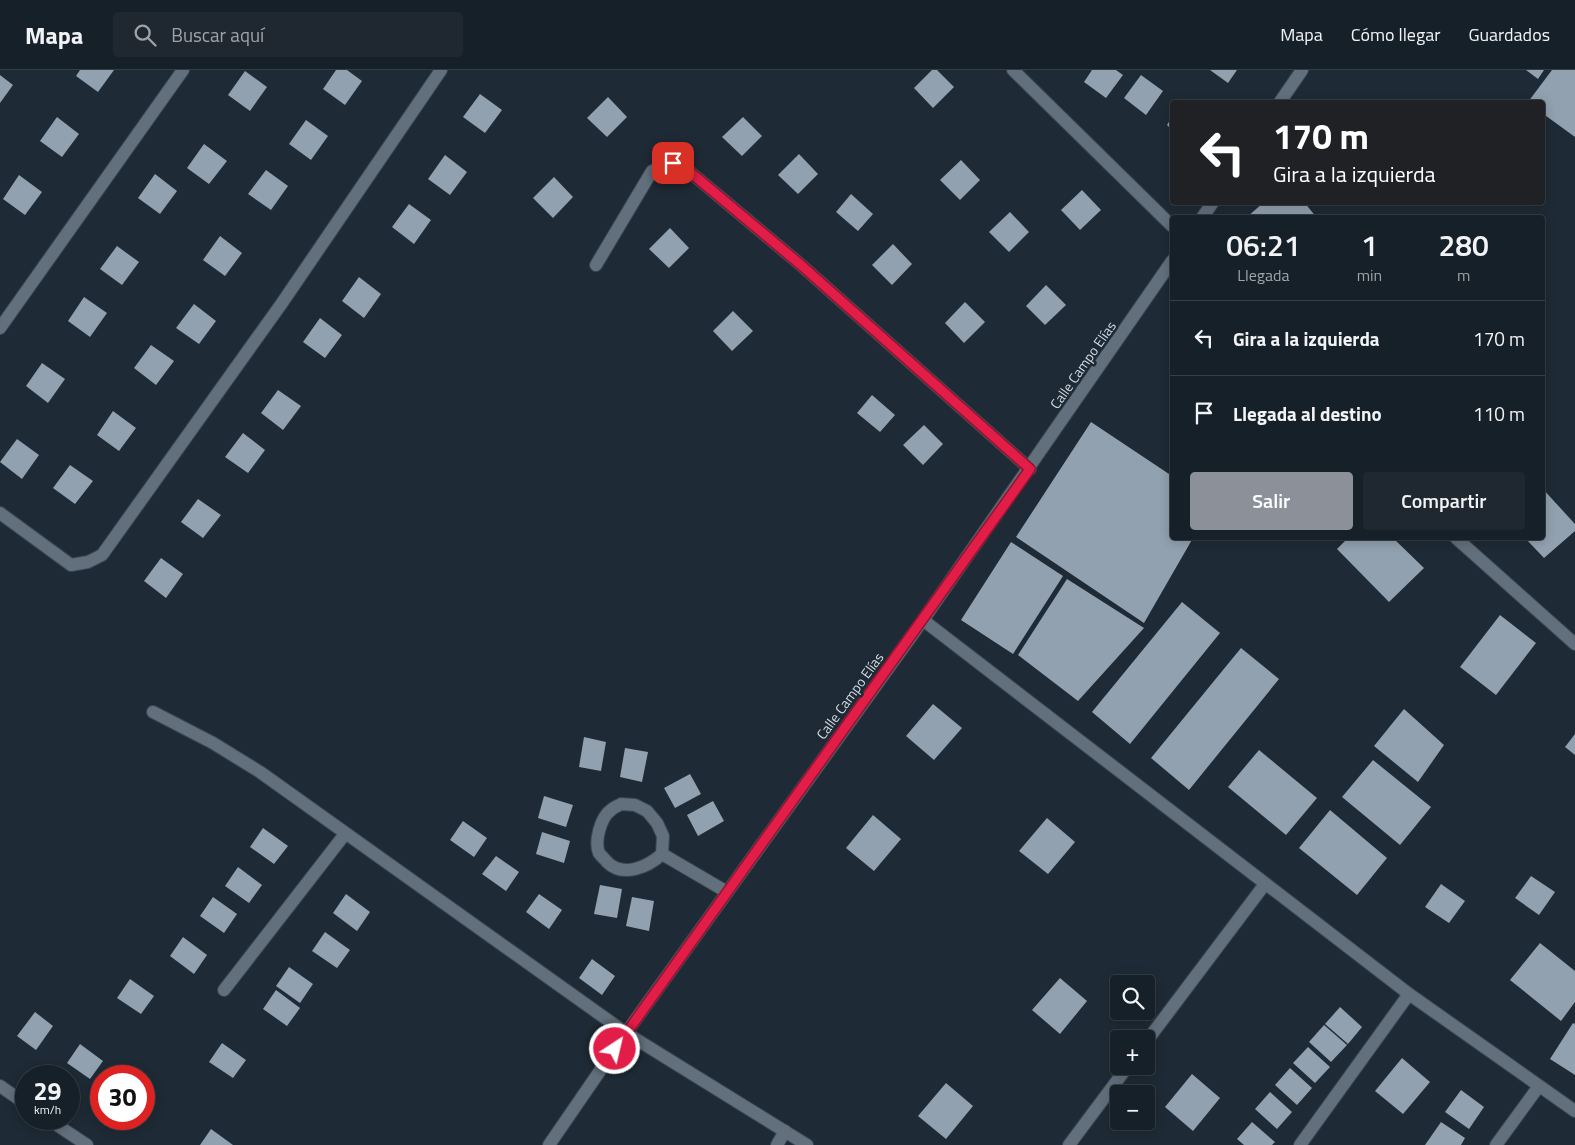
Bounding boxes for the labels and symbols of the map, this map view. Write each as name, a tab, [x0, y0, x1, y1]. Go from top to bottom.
pin	[652, 142, 694, 184]
street label: Calle Campo Elías	[1044, 317, 1121, 413]
street label: Calle Campo Elías	[811, 648, 888, 744]
position arrow	[588, 1022, 640, 1074]
speed limit sign: 30	[90, 1065, 155, 1130]

